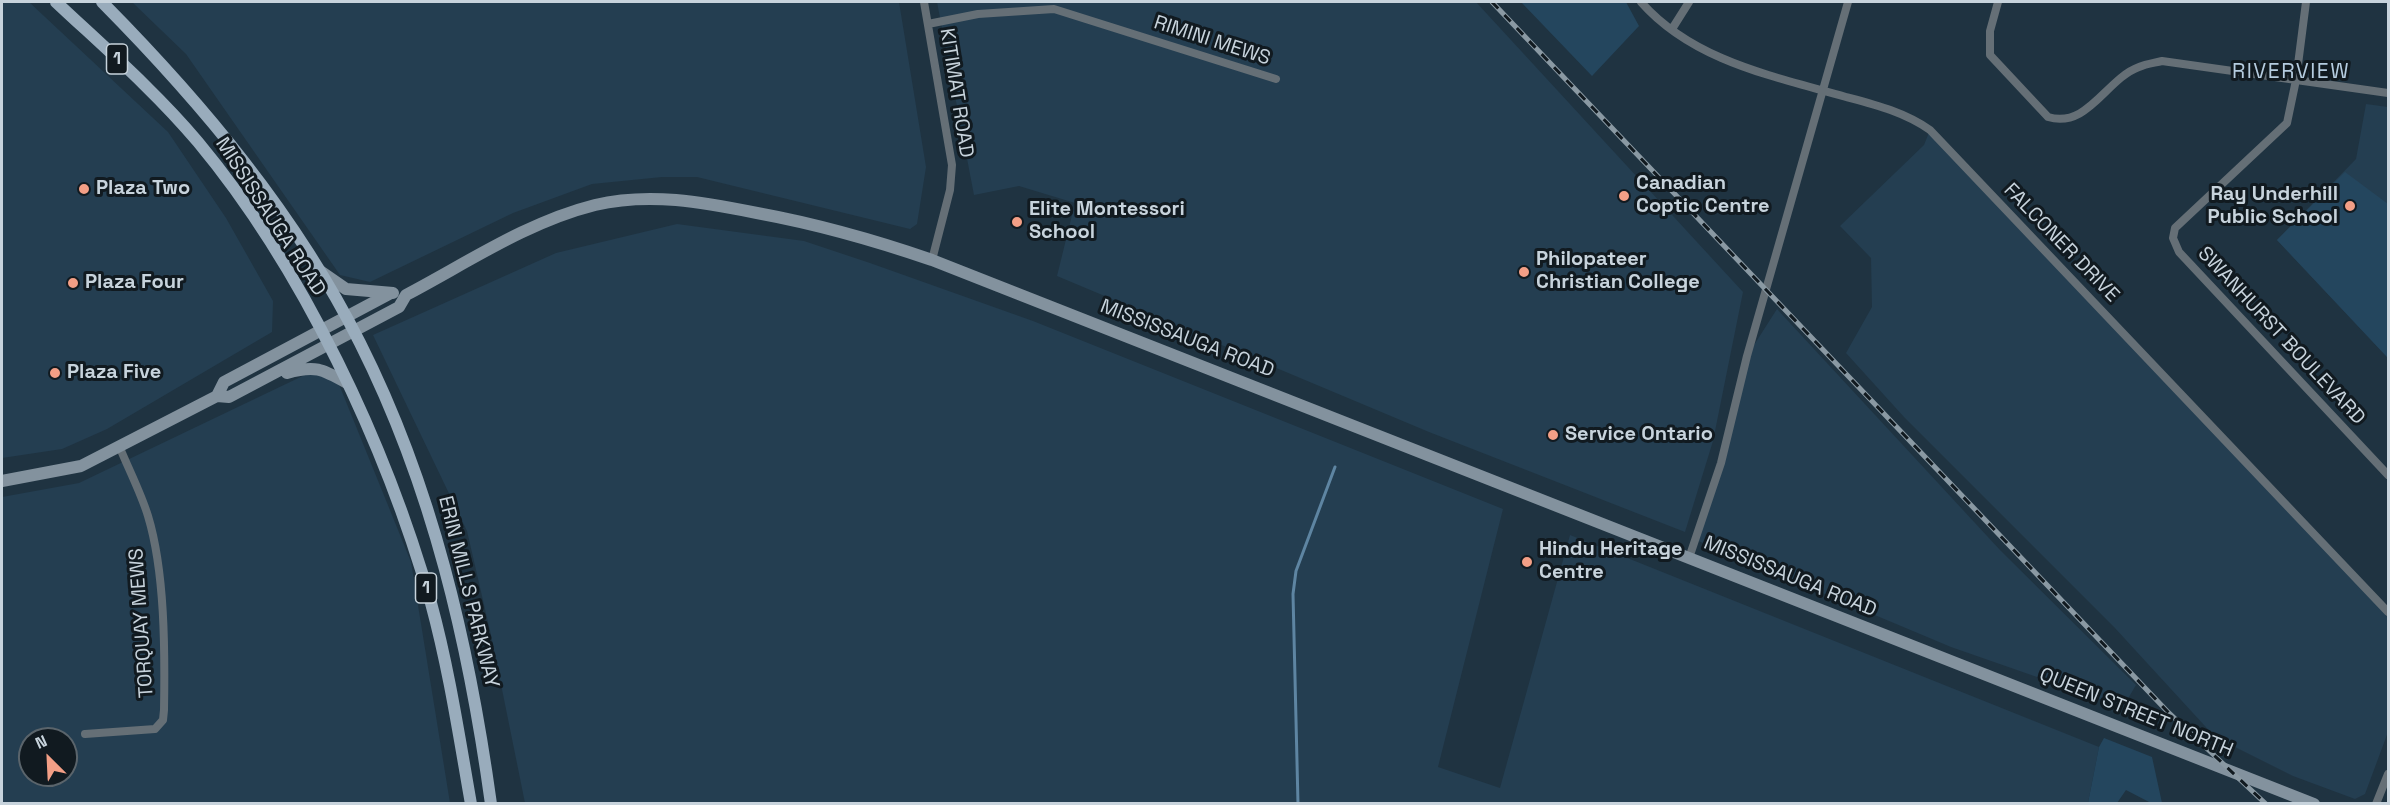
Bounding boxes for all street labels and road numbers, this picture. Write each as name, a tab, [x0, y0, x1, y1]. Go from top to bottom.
street label: RIMINI MEWS	[1151, 11, 1273, 71]
street label: KITIMAT ROAD	[934, 27, 978, 159]
road number: 1	[106, 44, 128, 74]
street label: MISSISSAUGA ROAD	[210, 133, 330, 301]
street label: FALCONER DRIVE	[1998, 179, 2124, 307]
street label: SWANHURST BOULEVARD	[2192, 242, 2370, 430]
street label: MISSISSAUGA ROAD	[1097, 295, 1277, 383]
street label: ERIN MILLS PARKWAY	[433, 493, 503, 691]
street label: MISSISSAUGA ROAD	[1700, 531, 1880, 623]
street label: TORQUAY MEWS	[125, 547, 159, 699]
road number: 1	[416, 573, 436, 603]
street label: QUEEN STREET NORTH	[2036, 663, 2236, 763]

